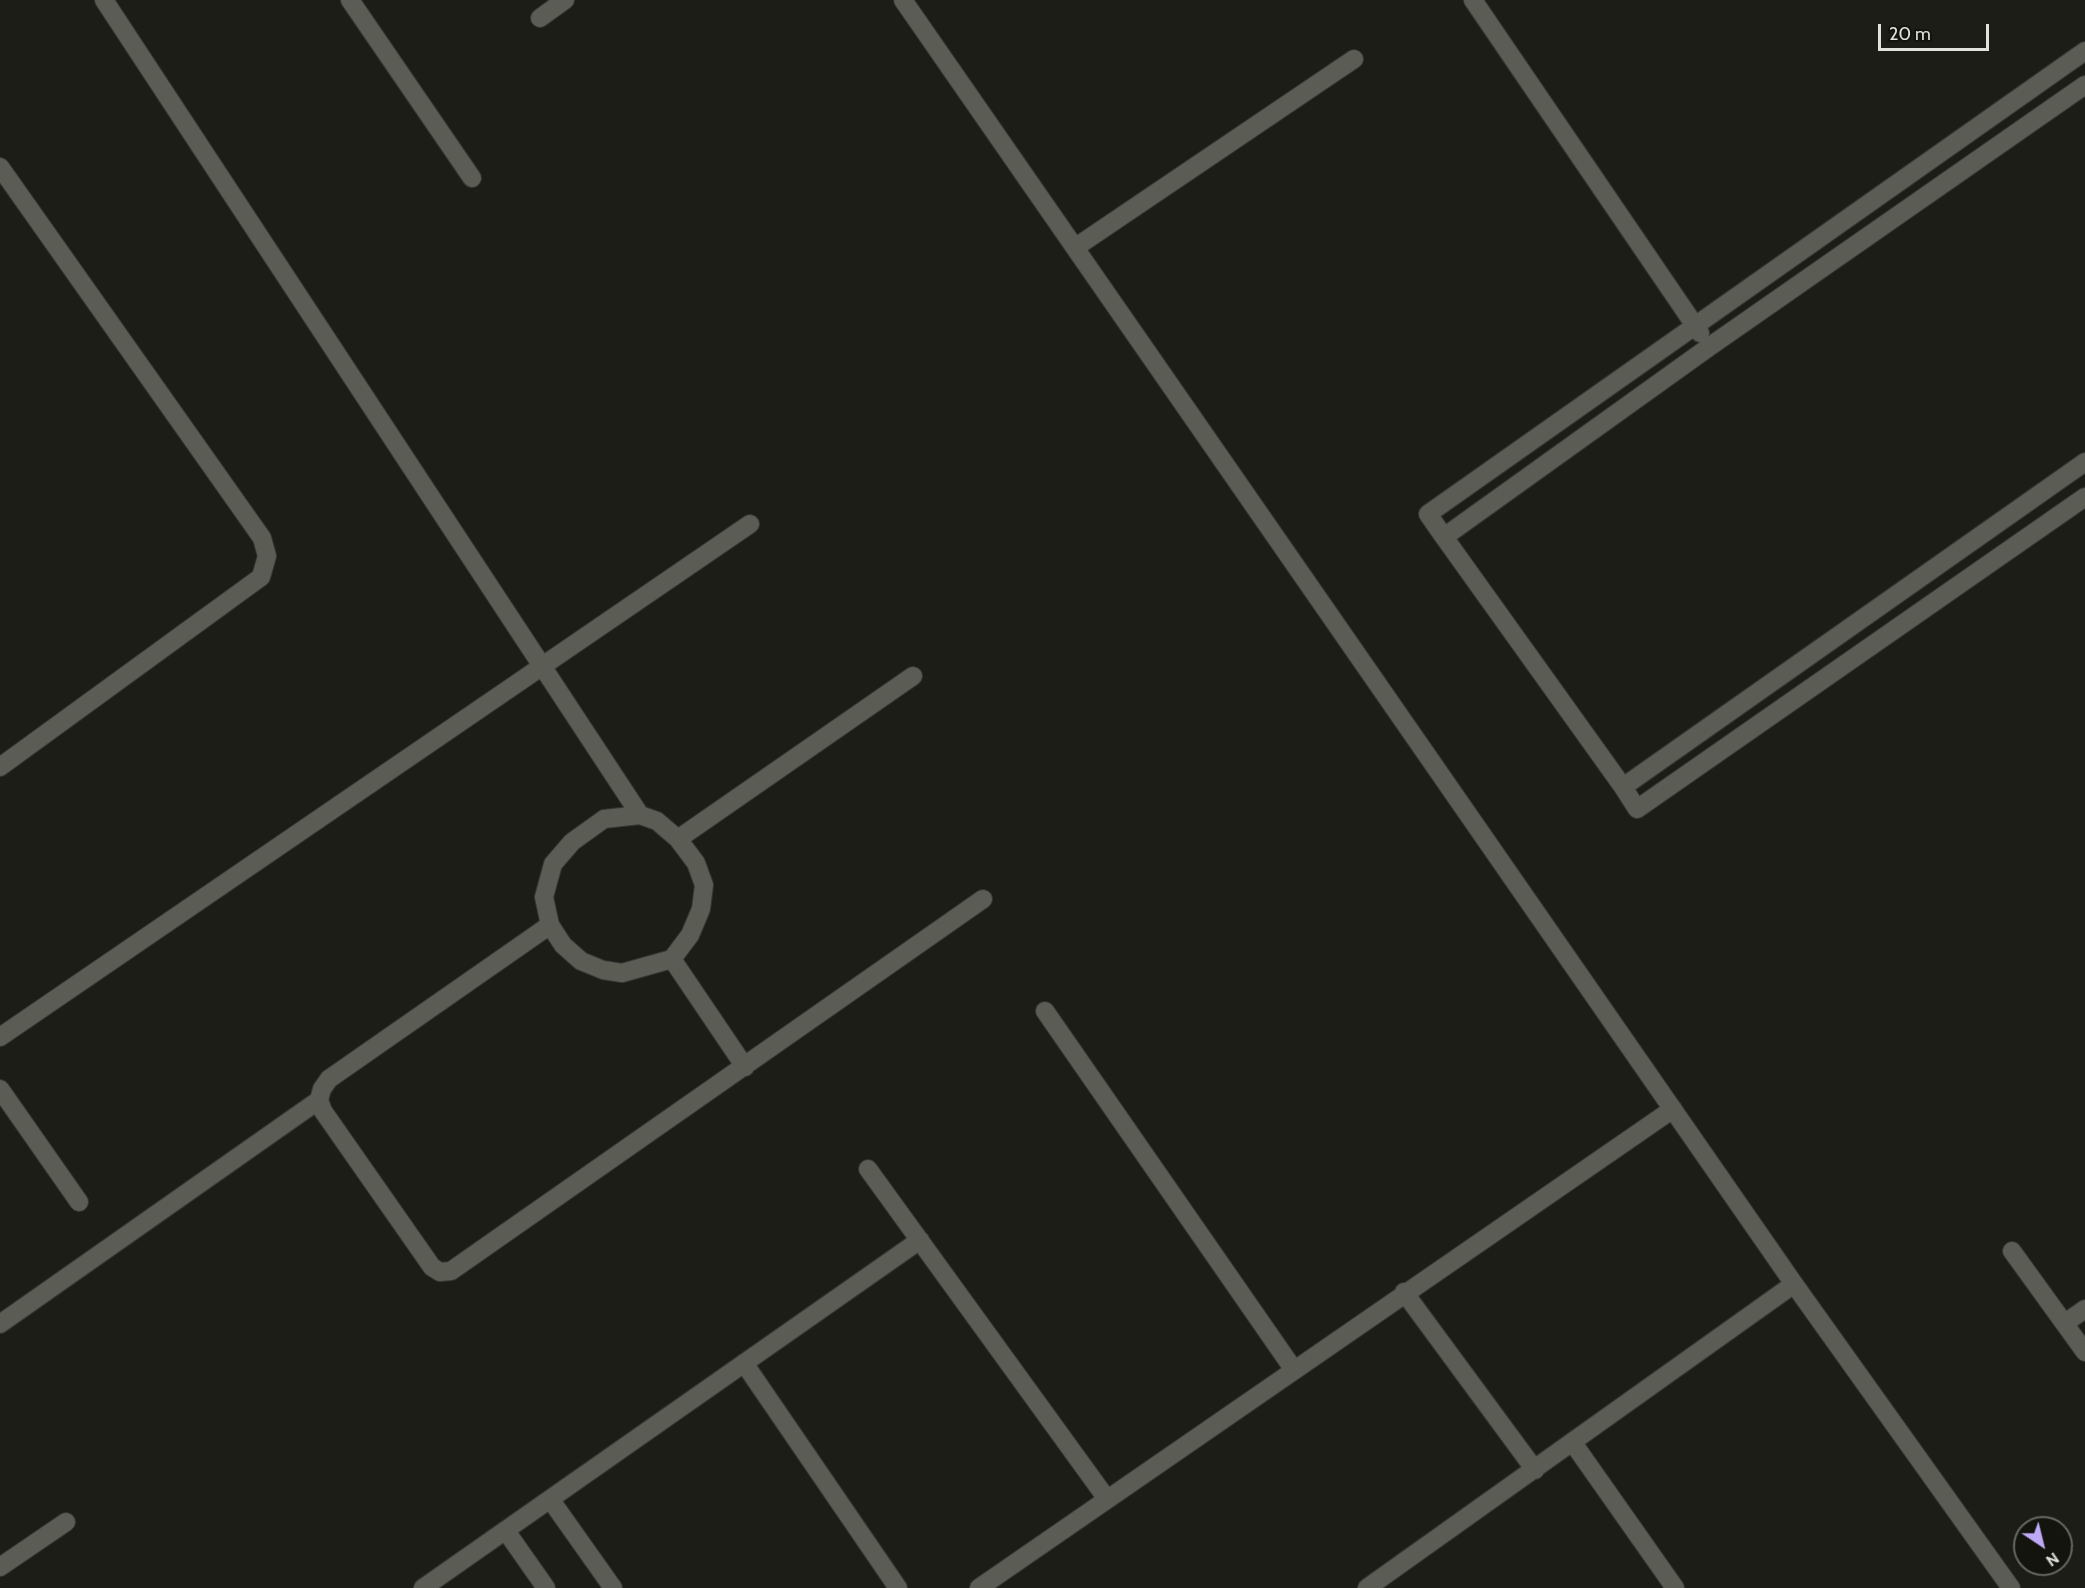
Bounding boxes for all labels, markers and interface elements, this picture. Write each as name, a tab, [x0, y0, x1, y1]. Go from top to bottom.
scale bar	[1881, 12, 1992, 50]
text: 20 m	[1889, 23, 1931, 45]
north arrow	[2013, 1516, 2073, 1576]
text: N	[2042, 1548, 2063, 1571]

